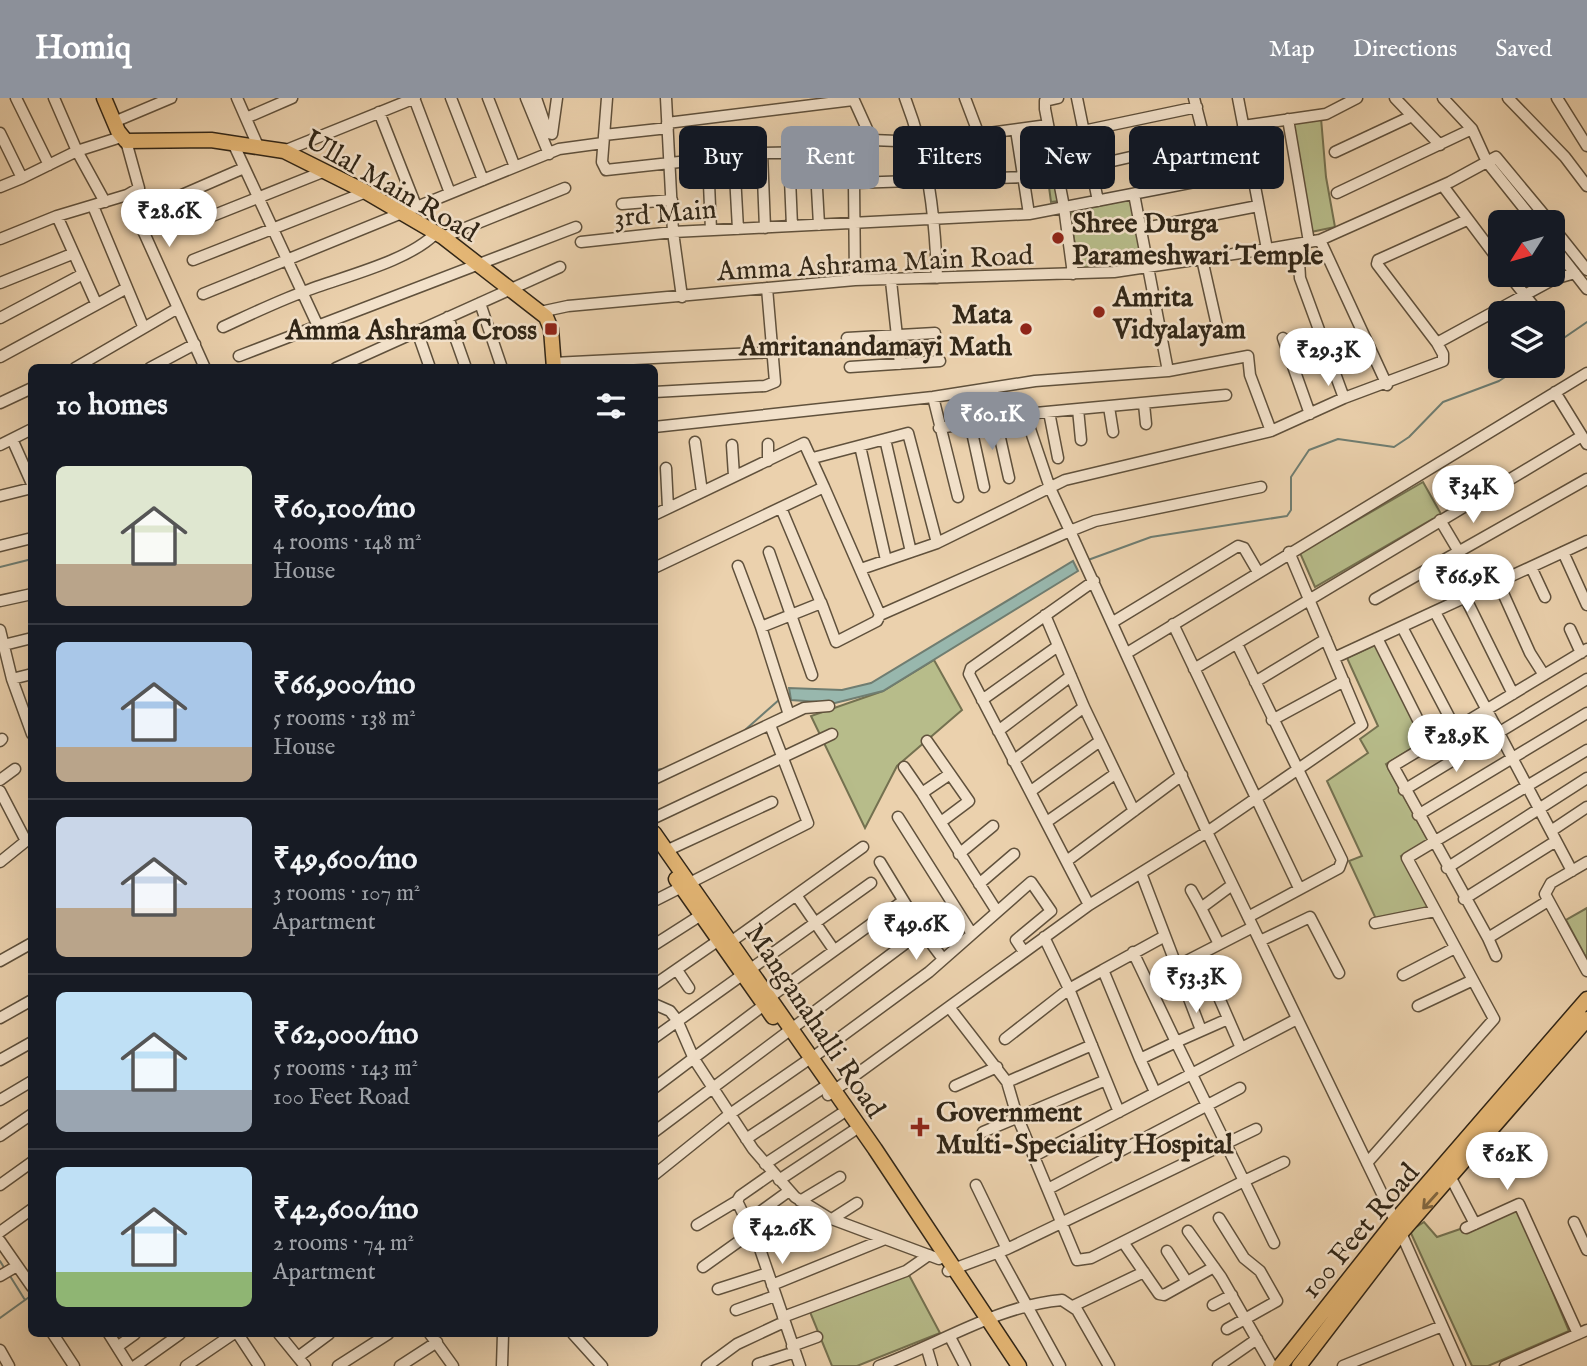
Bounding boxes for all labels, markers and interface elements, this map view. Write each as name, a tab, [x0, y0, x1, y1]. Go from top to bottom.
text: Homiq	[35, 28, 131, 70]
text: Map	[1269, 34, 1315, 65]
text: Directions	[1353, 34, 1457, 65]
text: Saved	[1495, 34, 1552, 65]
street label: Ullal Main Road	[297, 123, 484, 251]
chip: Buy	[679, 126, 767, 189]
chip: Rent	[781, 126, 879, 189]
chip: Filters	[893, 126, 1006, 189]
chip: New	[1020, 126, 1115, 189]
chip: Apartment	[1129, 126, 1284, 189]
pin: ₹28.6K	[112, 190, 226, 249]
street label: 3rd Main	[613, 193, 718, 236]
text: ₹28.6K	[137, 197, 201, 226]
place label: Shree Durga Parameshwari Temple	[1072, 207, 1324, 274]
north arrow	[1488, 210, 1564, 287]
map controls	[1488, 210, 1565, 378]
marker: Shree Durga Parameshwari Temple	[1050, 230, 1066, 246]
street label: Amma Ashrama Main Road	[715, 239, 1034, 290]
place label: Amrita Vidyalayam	[1112, 281, 1246, 348]
place label: Mata Amritanandamayi Math	[738, 298, 1013, 365]
button: layers	[1488, 301, 1565, 378]
marker: Amrita Vidyalayam	[1091, 304, 1107, 320]
place label: Amma Ashrama Cross	[285, 314, 537, 349]
marker: Amma Ashrama Cross	[543, 321, 559, 337]
marker: Mata Amritanandamayi Math	[1018, 321, 1034, 337]
pin: ₹29.3K	[1271, 328, 1385, 388]
text: ₹29.3K	[1296, 336, 1360, 365]
text: 10 homes	[56, 387, 168, 425]
icon: filters	[592, 387, 630, 425]
pin: ₹60.1K	[935, 392, 1049, 452]
text: ₹60.1K	[960, 400, 1024, 429]
pin: ₹34K	[1432, 466, 1514, 525]
text: ₹34K	[1448, 473, 1498, 502]
text: ₹60,100/mo	[273, 490, 416, 528]
icon: home	[112, 494, 196, 578]
text: 4 rooms · 148 m²	[273, 528, 422, 557]
pin: ₹66.9K	[1410, 554, 1524, 614]
text: House	[273, 557, 335, 586]
text: ₹66.9K	[1435, 562, 1499, 591]
text: ₹66,900/mo	[273, 666, 415, 704]
icon: home	[112, 670, 196, 754]
text: 5 rooms · 138 m²	[273, 704, 416, 733]
pin: ₹28.9K	[1399, 714, 1513, 774]
text: ₹28.9K	[1424, 722, 1488, 751]
text: House	[273, 733, 335, 762]
text: ₹49,600/mo	[273, 841, 418, 879]
icon: home	[112, 845, 196, 929]
text: 3 rooms · 107 m²	[273, 879, 421, 908]
pin: ₹49.6K	[859, 902, 973, 962]
text: Apartment	[273, 908, 376, 937]
text: ₹49.6K	[883, 910, 949, 939]
street label: Manganahalli Road	[736, 918, 892, 1125]
pin: ₹53.3K	[1139, 956, 1253, 1015]
text: ₹53.3K	[1166, 963, 1226, 992]
text: ₹62,000/mo	[273, 1016, 419, 1054]
icon: home	[112, 1020, 196, 1104]
text: 5 rooms · 143 m²	[273, 1054, 418, 1083]
text: 100 Feet Road	[273, 1083, 410, 1112]
place label: Government Multi-Speciality Hospital	[936, 1096, 1235, 1163]
marker: Government Multi-Speciality Hospital	[910, 1117, 930, 1137]
pin: ₹62K	[1466, 1132, 1548, 1192]
text: ₹62K	[1482, 1140, 1532, 1169]
street label: 100 Feet Road	[1294, 1157, 1428, 1307]
text: ₹42,600/mo	[273, 1191, 419, 1229]
one-way arrow	[1422, 1192, 1439, 1209]
icon: home	[112, 1195, 196, 1279]
pin: ₹42.6K	[725, 1206, 839, 1266]
text: ₹42.6K	[749, 1214, 815, 1243]
text: 2 rooms · 74 m²	[273, 1229, 414, 1258]
text: Apartment	[273, 1258, 376, 1287]

